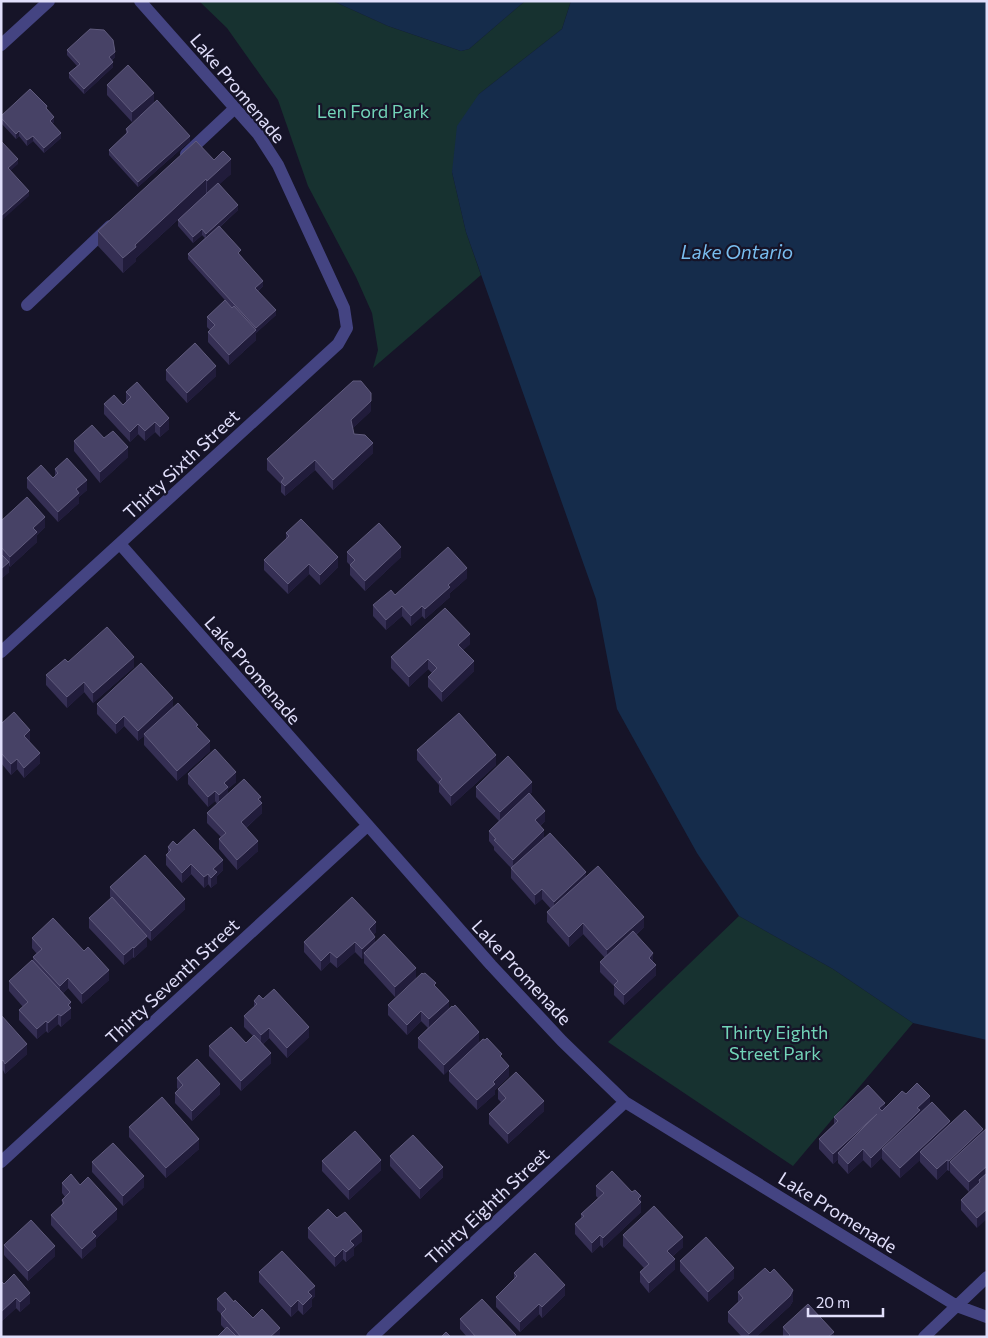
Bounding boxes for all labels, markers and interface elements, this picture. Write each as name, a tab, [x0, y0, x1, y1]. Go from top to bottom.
street label: Lake Promenade	[186, 29, 290, 147]
park label: Len Ford Park	[317, 100, 430, 122]
water label: Lake Ontario	[681, 240, 793, 263]
street label: Thirty Sixth Street	[118, 405, 244, 523]
street label: Lake Promenade	[200, 612, 306, 728]
street label: Thirty Seventh Street	[101, 913, 243, 1049]
street label: Lake Promenade	[468, 915, 576, 1029]
park label: Thirty Eighth Street Park	[722, 1021, 828, 1064]
street label: Thirty Eighth Street	[421, 1143, 553, 1269]
street label: Lake Promenade	[775, 1167, 901, 1257]
scale bar	[808, 1286, 883, 1318]
text: 20 m	[816, 1293, 850, 1311]

